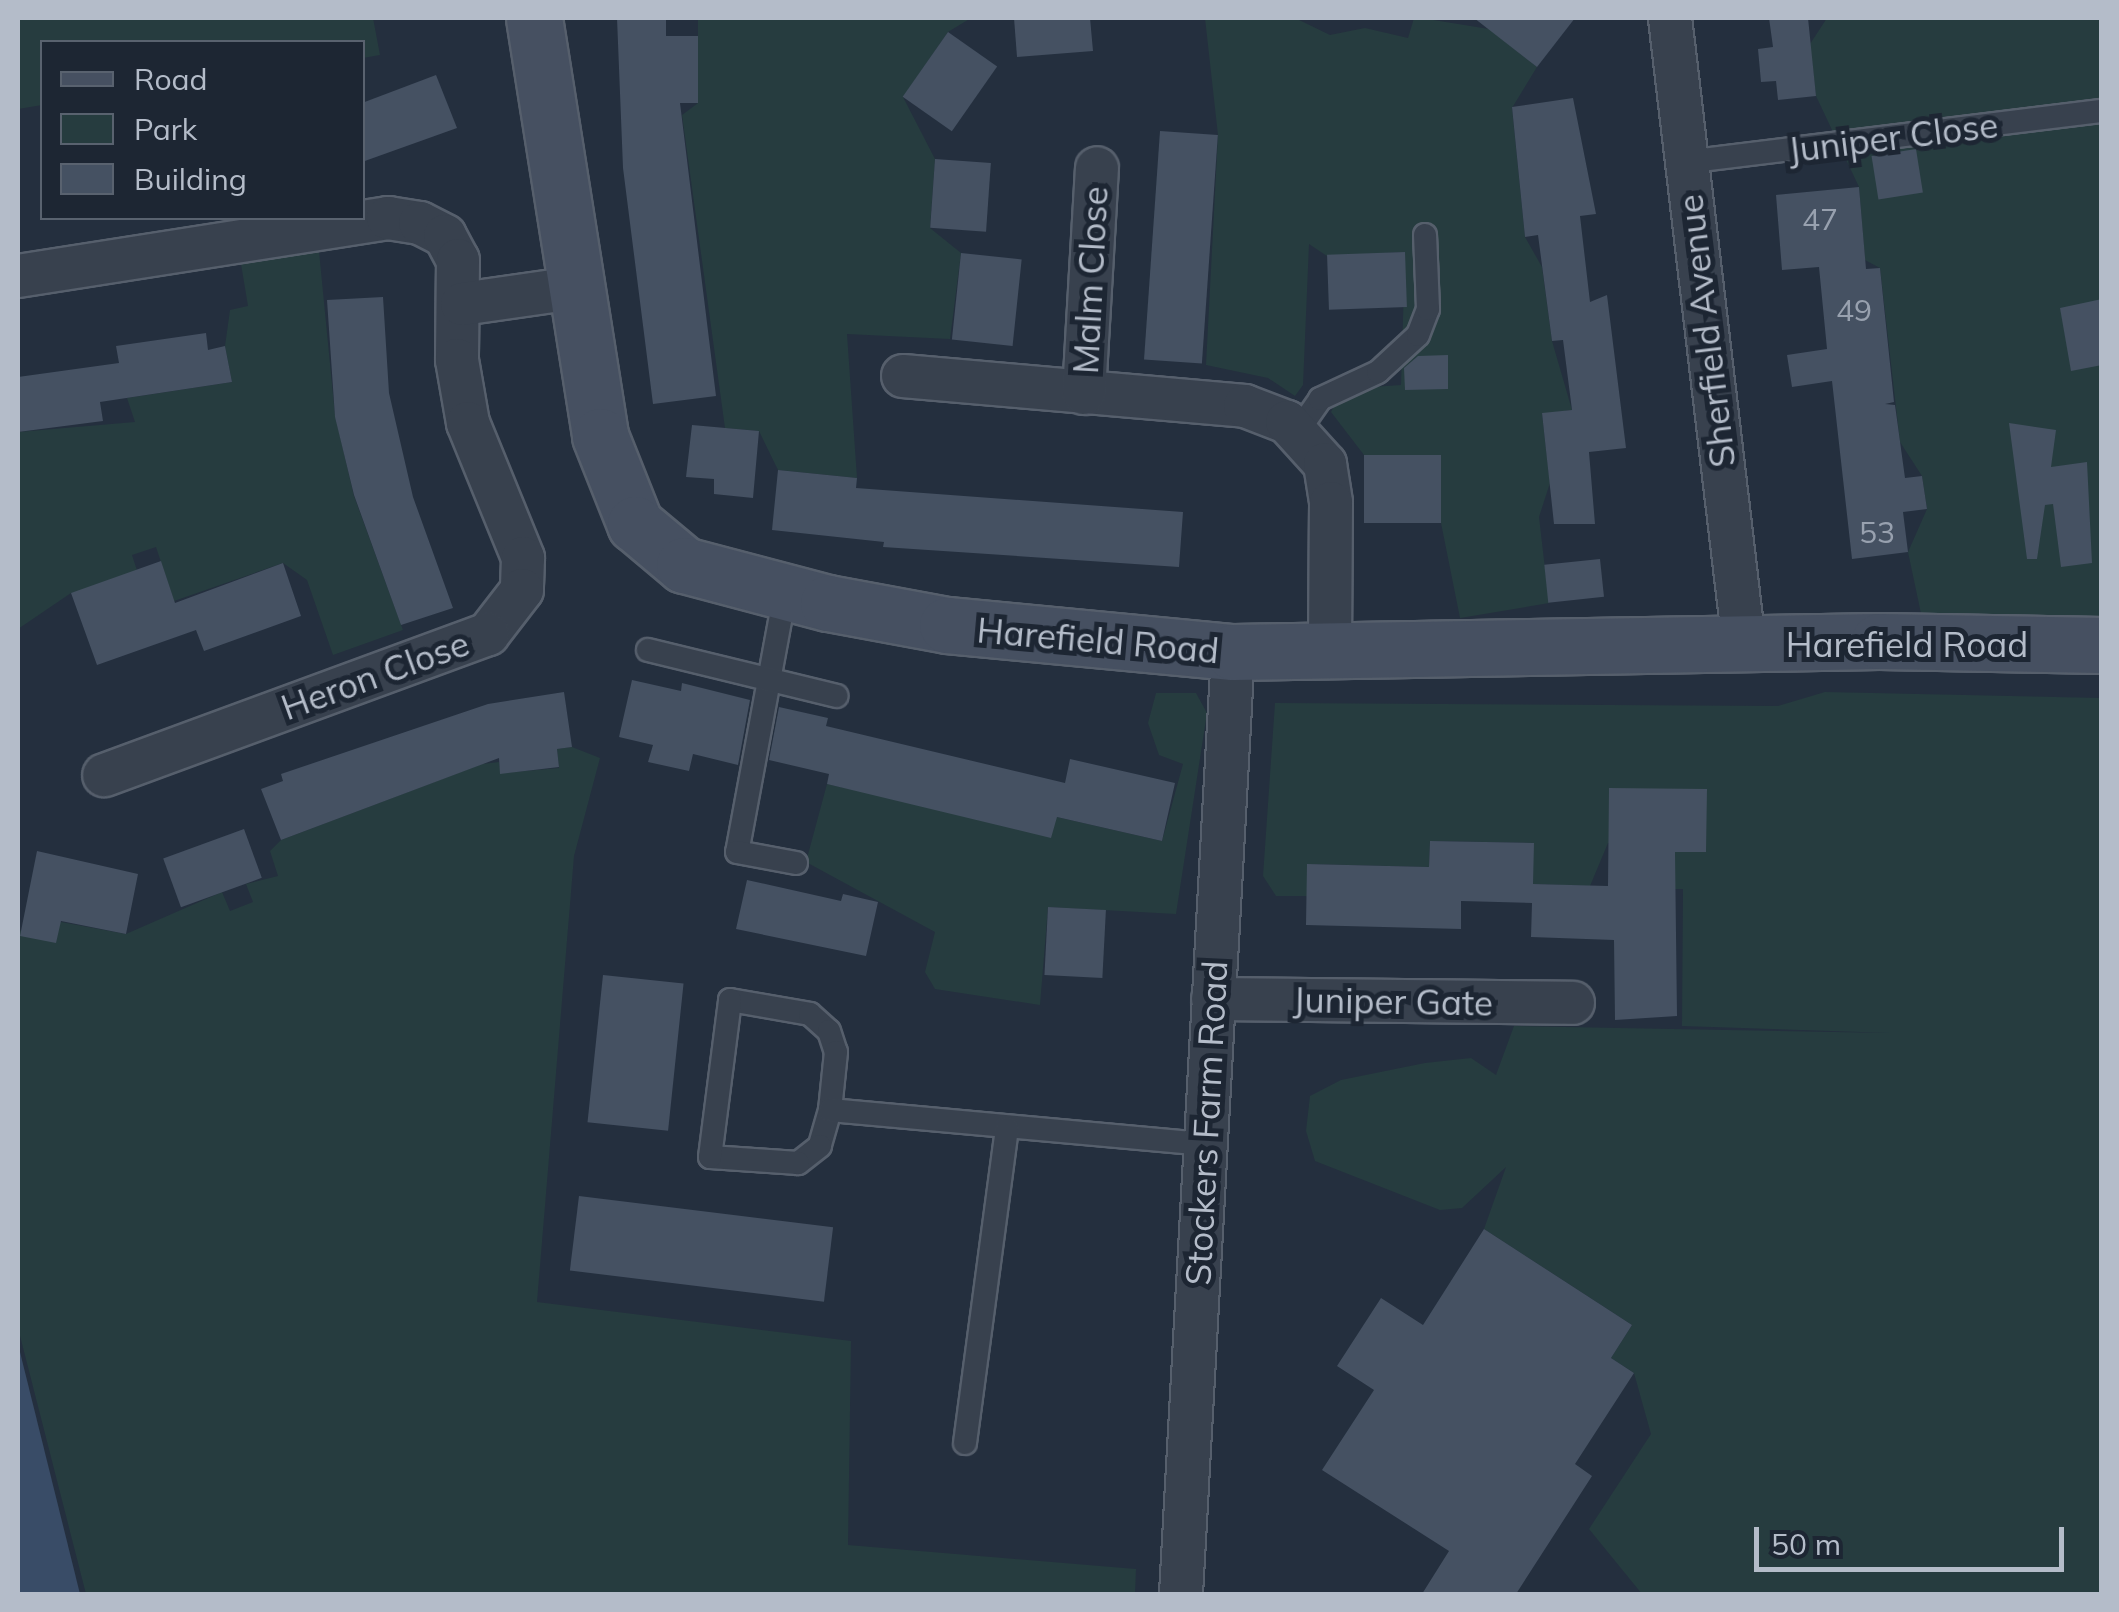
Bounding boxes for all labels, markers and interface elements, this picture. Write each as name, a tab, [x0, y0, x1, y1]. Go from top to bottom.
legend	[40, 40, 365, 220]
text: Road	[134, 60, 208, 98]
street label: Juniper Close	[1786, 103, 2000, 171]
text: Park	[134, 110, 197, 148]
text: Building	[134, 160, 247, 198]
street label: Malm Close	[1064, 185, 1116, 375]
street label: Sherfield Avenue	[1668, 192, 1744, 470]
house number: 47	[1802, 201, 1838, 237]
house number: 49	[1836, 292, 1872, 328]
house number: 53	[1859, 514, 1895, 550]
street label: Harefield Road	[975, 609, 1221, 671]
street label: Heron Close	[275, 622, 475, 728]
street label: Harefield Road	[1786, 623, 2028, 665]
street label: Stockers Farm Road	[1177, 960, 1235, 1286]
street label: Juniper Gate	[1293, 978, 1493, 1024]
scale bar	[1759, 1507, 2069, 1569]
text: 50 m	[1771, 1525, 1841, 1563]

